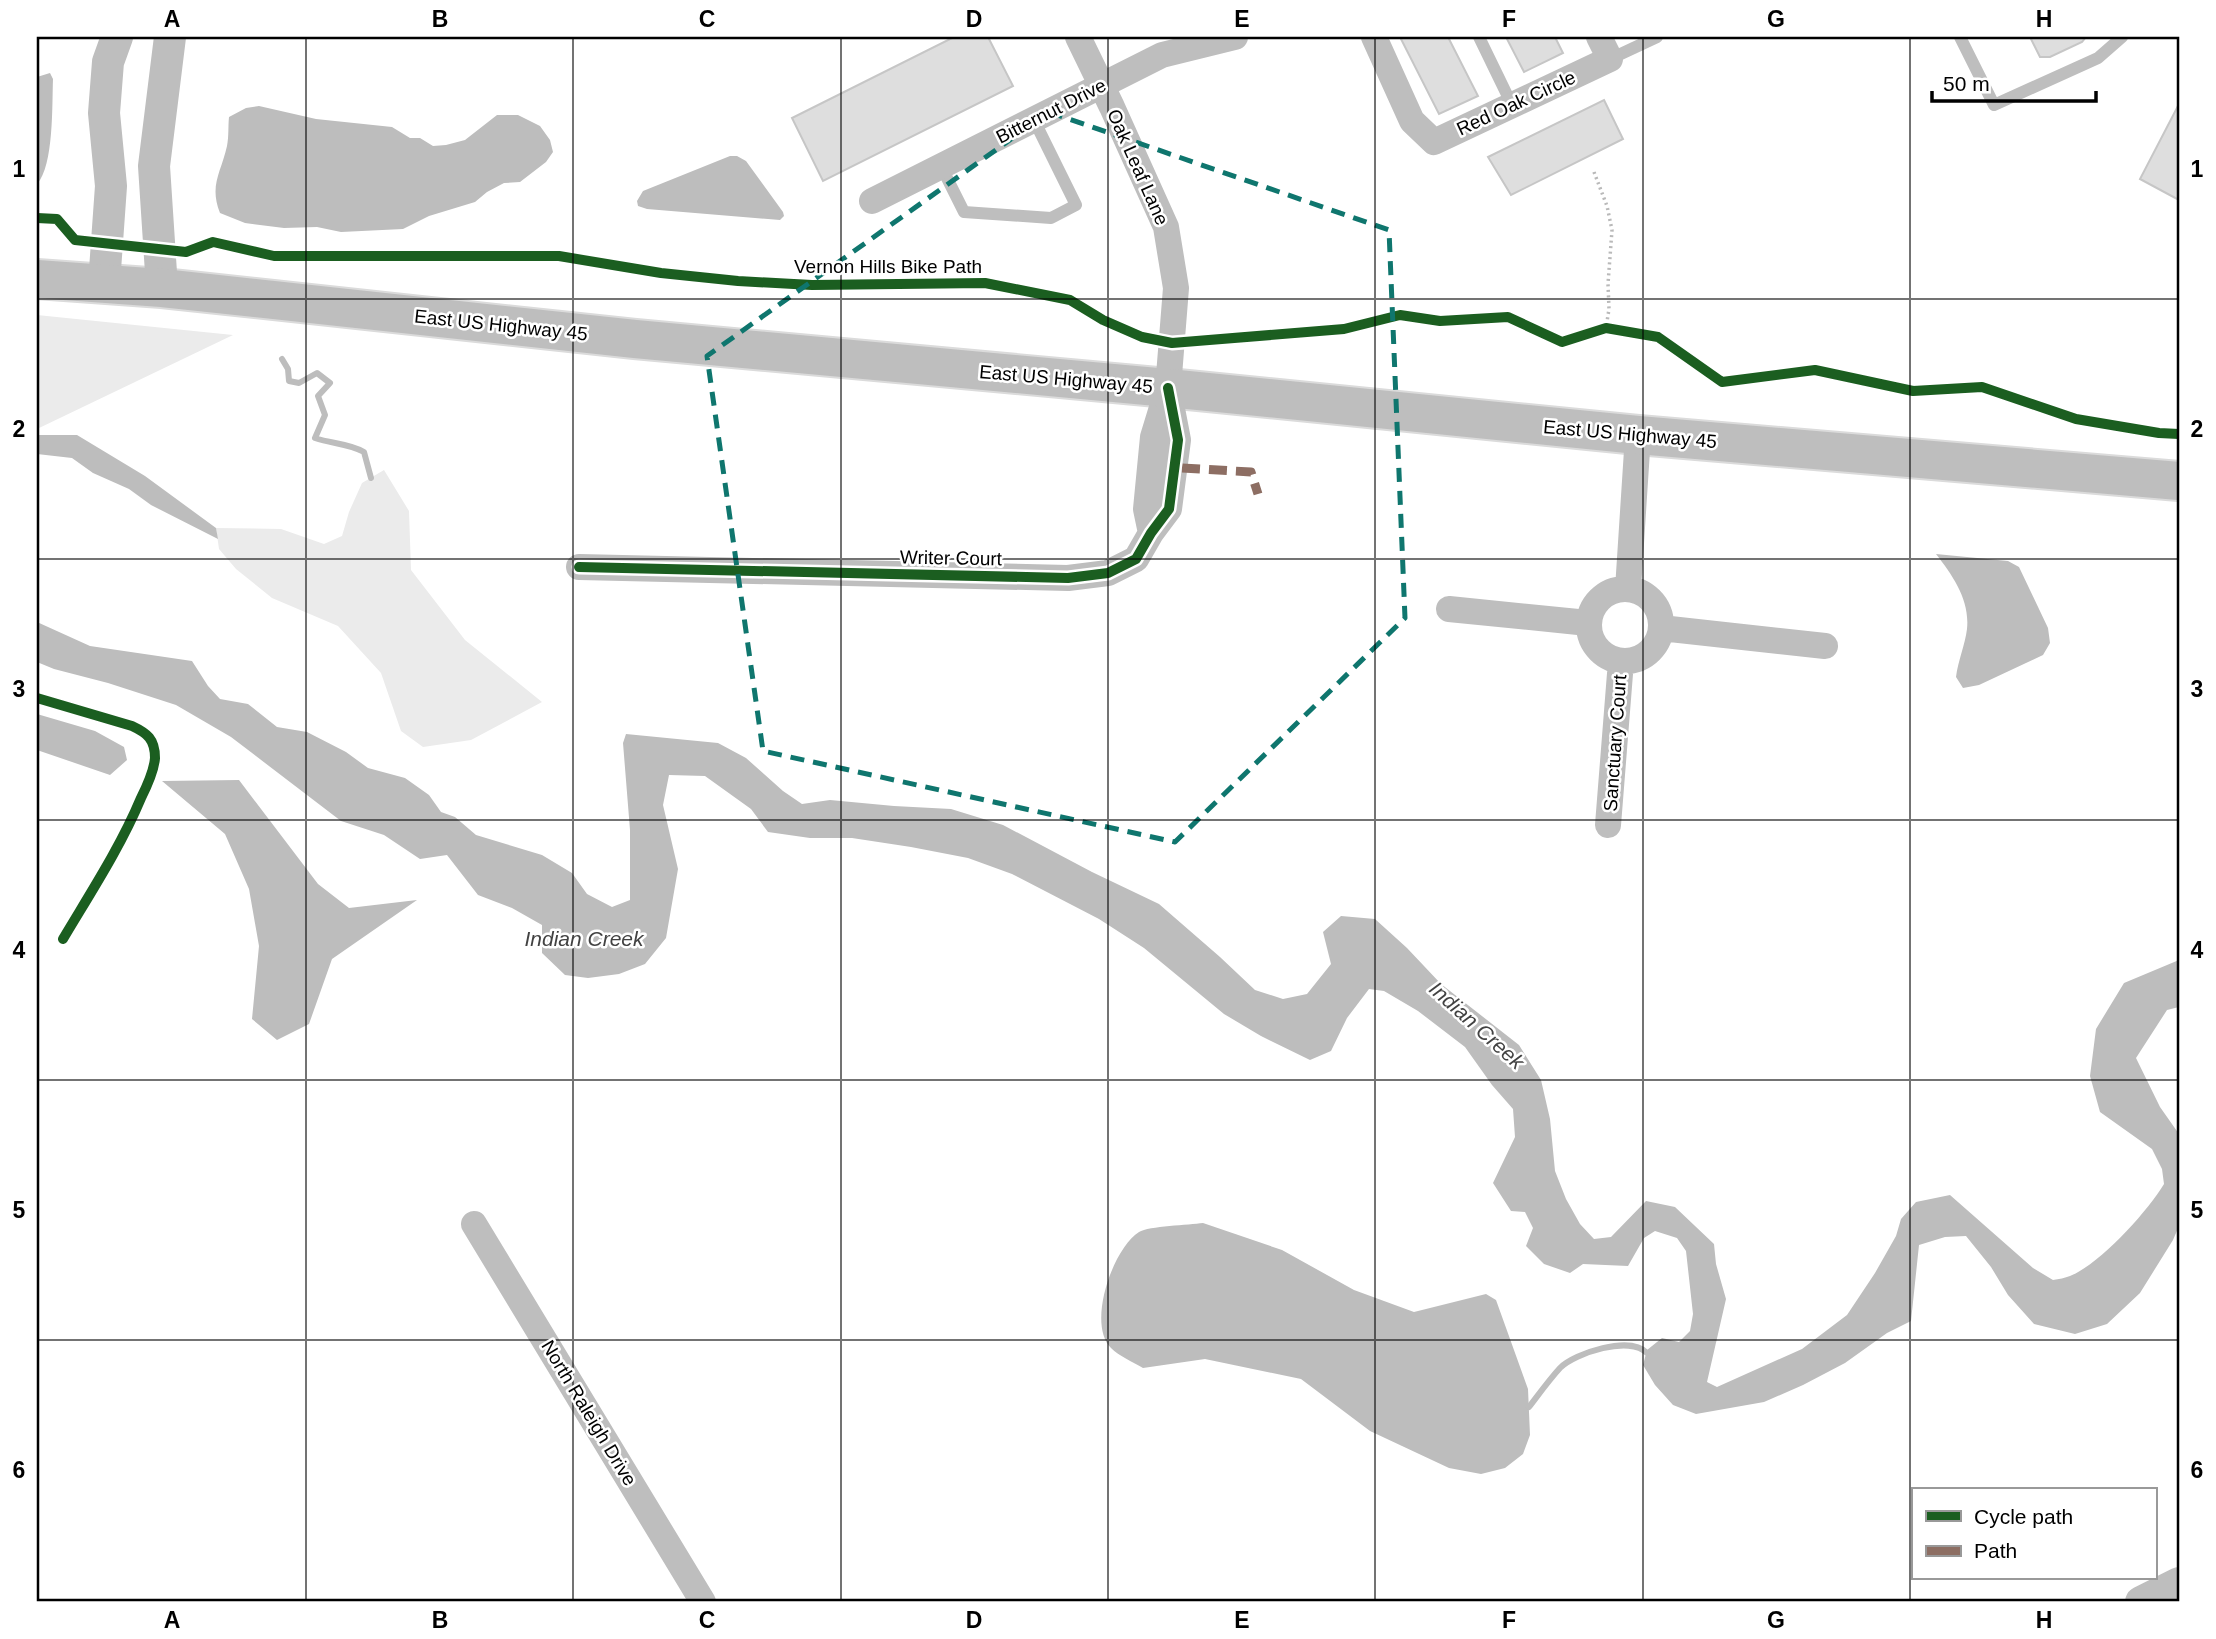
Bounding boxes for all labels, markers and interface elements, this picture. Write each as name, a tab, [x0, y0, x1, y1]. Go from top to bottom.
text: A	[164, 6, 180, 32]
text: B	[432, 6, 448, 32]
text: C	[699, 6, 715, 32]
text: D	[966, 6, 982, 32]
text: E	[1234, 6, 1250, 32]
text: F	[1502, 6, 1516, 32]
text: G	[1767, 6, 1785, 32]
text: H	[2036, 6, 2052, 32]
scale bar	[1932, 60, 2097, 104]
street label: Red Oak Circle	[1453, 66, 1579, 140]
text: 50 m	[1943, 72, 1990, 95]
street label: Bitternut Drive	[993, 74, 1109, 148]
street label: Oak Leaf Lane	[1103, 106, 1173, 228]
text: 1	[13, 156, 26, 182]
text: 1	[2191, 156, 2204, 182]
street label: Vernon Hills Bike Path	[794, 256, 982, 277]
street label: East US Highway 45	[413, 305, 589, 345]
street label: East US Highway 45	[978, 361, 1154, 397]
text: 2	[13, 416, 25, 442]
street label: East US Highway 45	[1542, 416, 1718, 452]
text: 2	[2191, 416, 2203, 442]
street label: Writer Court	[900, 547, 1003, 569]
street label: Sanctuary Court	[1600, 673, 1630, 812]
text: 3	[13, 676, 25, 702]
text: 3	[2191, 676, 2203, 702]
water label: Indian Creek	[524, 927, 645, 950]
text: 4	[13, 937, 26, 963]
text: 4	[2191, 937, 2204, 963]
water label: Indian Creek	[1425, 977, 1530, 1074]
text: 5	[13, 1197, 26, 1223]
text: 5	[2191, 1197, 2204, 1223]
street label: North Raleigh Drive	[537, 1337, 641, 1489]
text: 6	[13, 1457, 25, 1483]
text: 6	[2191, 1457, 2203, 1483]
legend	[1912, 1488, 2156, 1580]
text: Cycle path	[1974, 1505, 2073, 1528]
text: Path	[1974, 1539, 2017, 1562]
text: A	[164, 1607, 180, 1633]
text: B	[432, 1607, 448, 1633]
text: C	[699, 1607, 715, 1633]
text: D	[966, 1607, 982, 1633]
text: E	[1234, 1607, 1250, 1633]
text: F	[1502, 1607, 1516, 1633]
text: G	[1767, 1607, 1785, 1633]
text: H	[2036, 1607, 2052, 1633]

